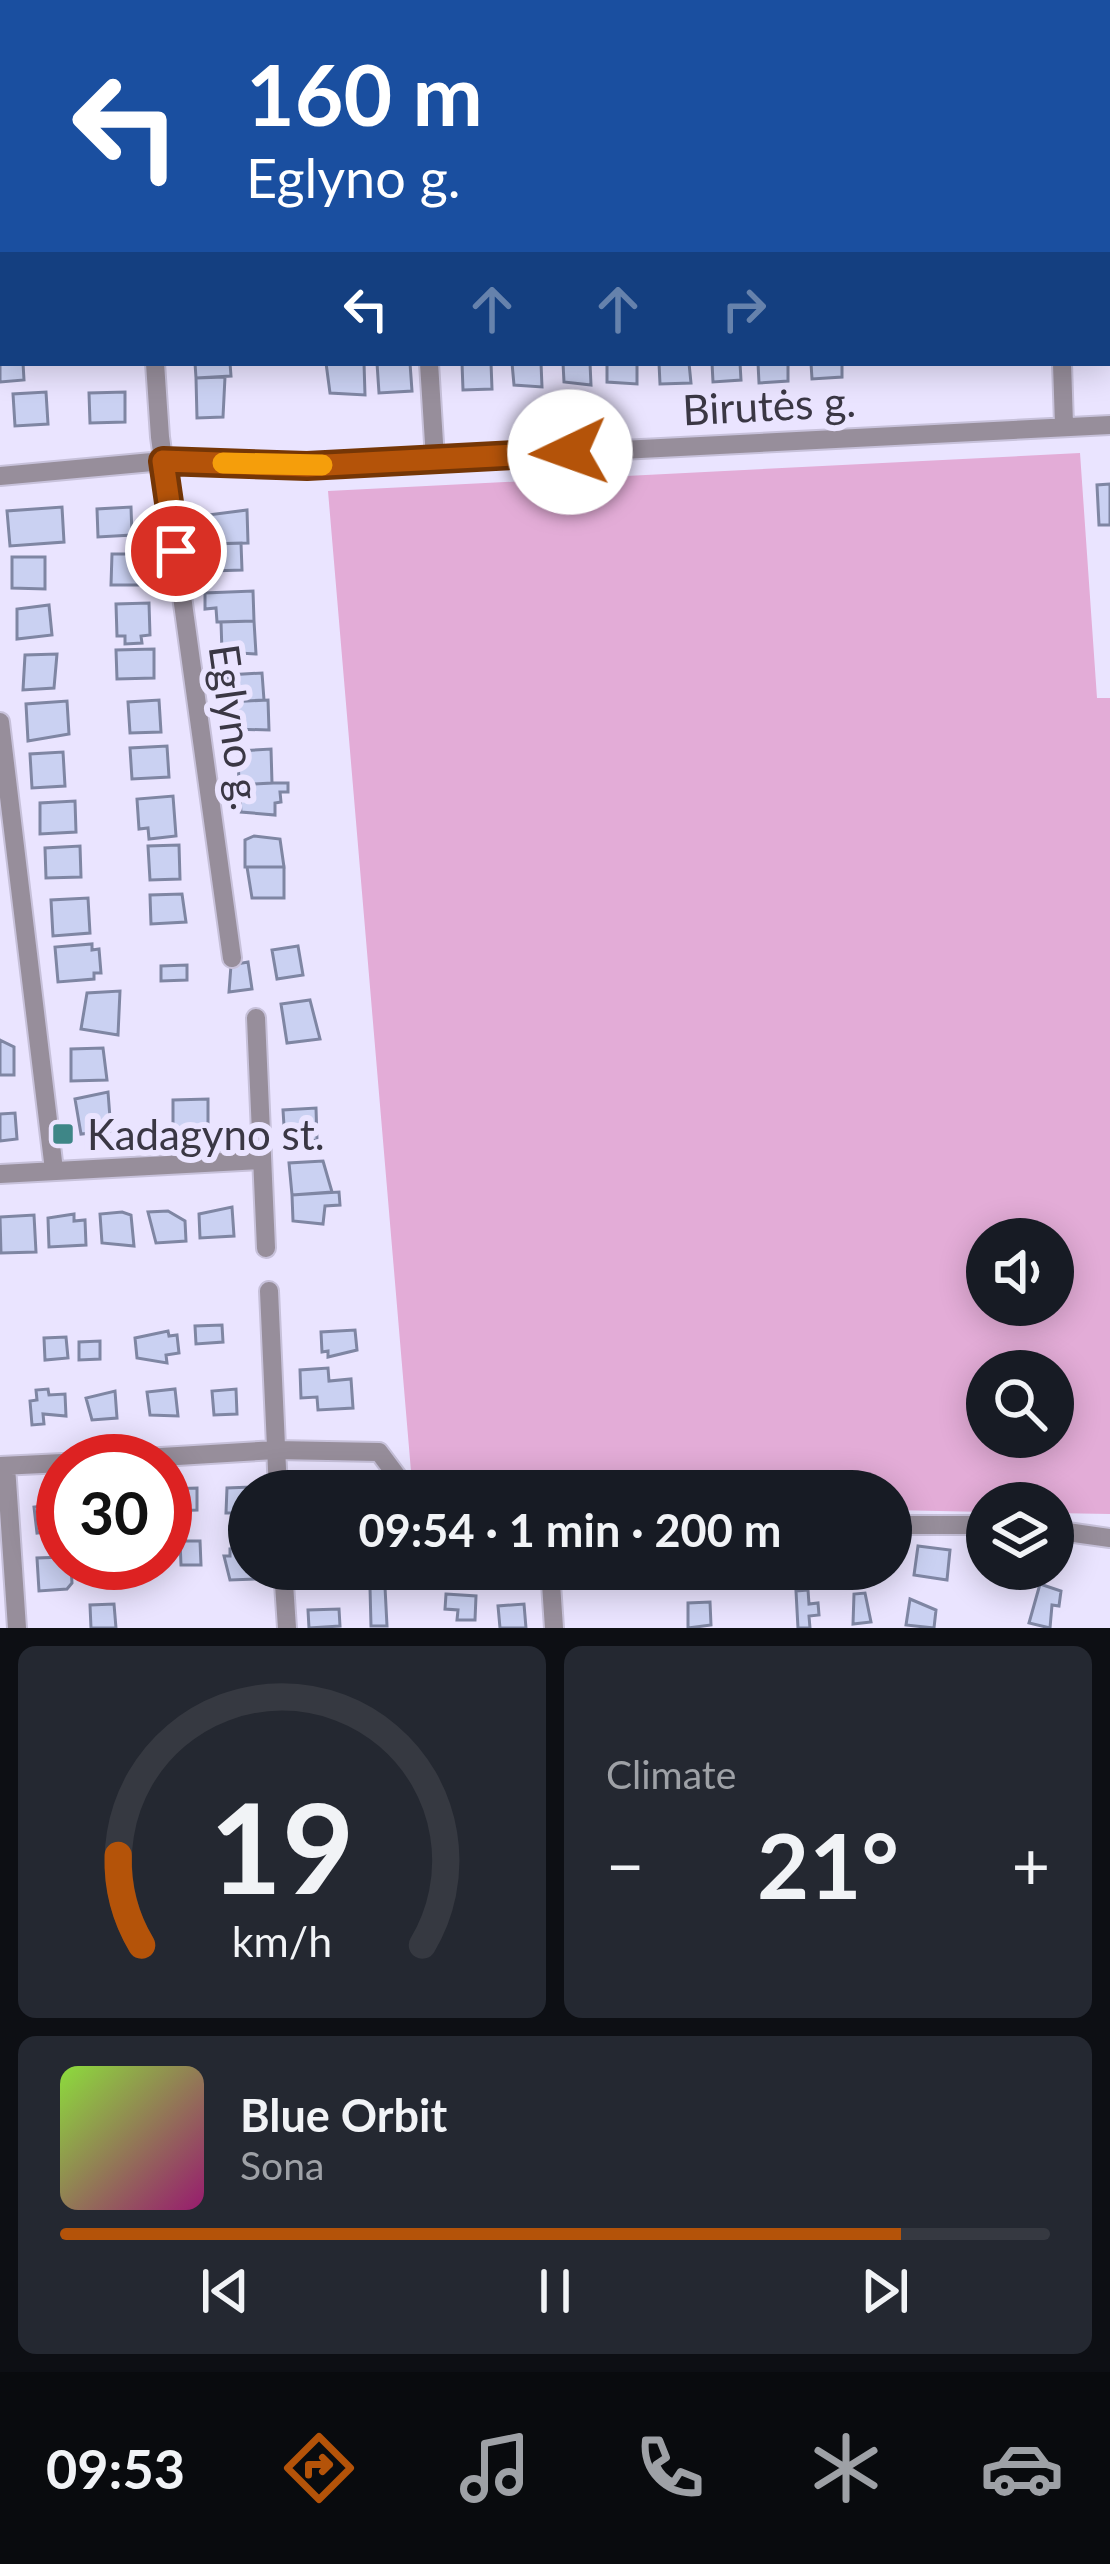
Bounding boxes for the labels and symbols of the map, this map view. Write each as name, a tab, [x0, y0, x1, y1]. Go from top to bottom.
street label: Birutės g.	[681, 375, 857, 435]
position arrow	[507, 389, 633, 515]
pin	[125, 500, 227, 602]
street label: Eglyno g.	[200, 641, 272, 813]
place label: Kadagyno st.	[87, 1109, 325, 1159]
marker: Kadagyno st.	[50, 1121, 76, 1147]
speed limit sign: 30	[36, 1434, 192, 1590]

